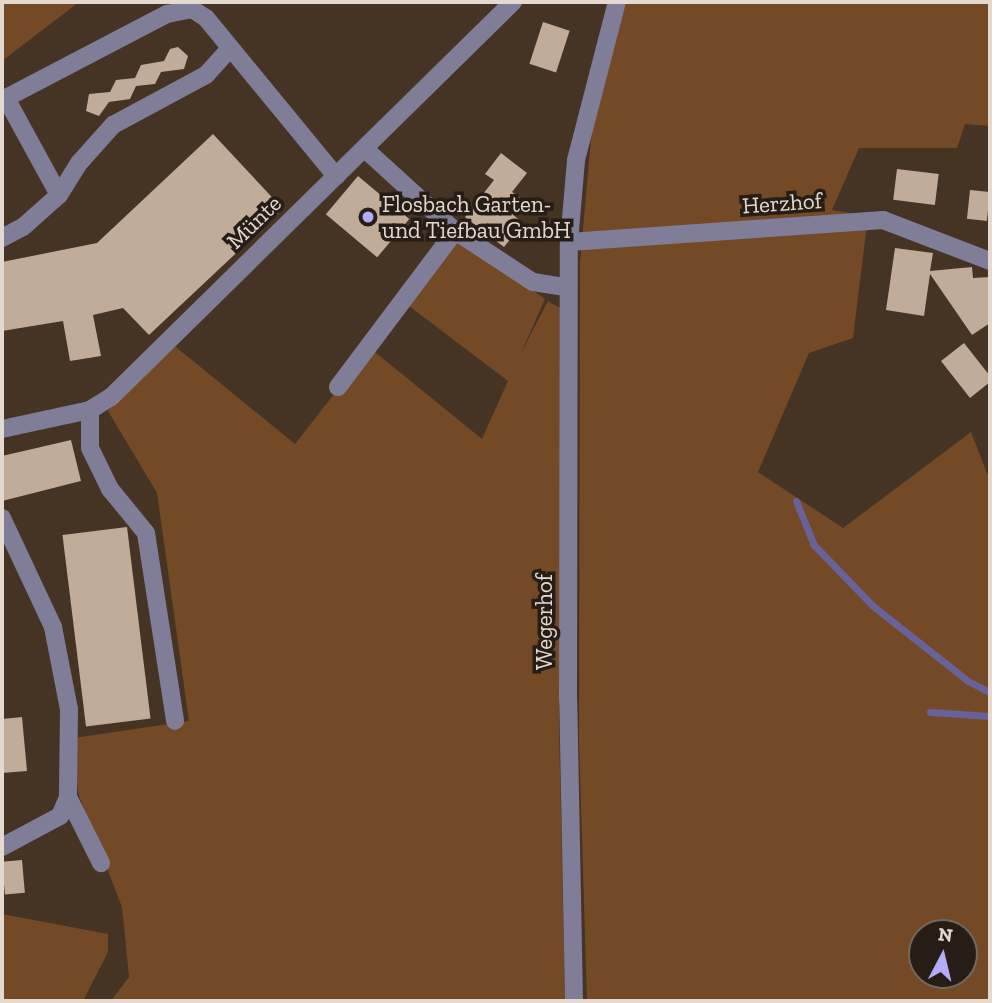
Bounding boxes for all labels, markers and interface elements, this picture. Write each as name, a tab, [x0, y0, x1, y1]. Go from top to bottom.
street label: Herzhof	[741, 186, 823, 220]
street label: Münte	[221, 189, 287, 255]
place label: Flosbach Garten- und Tiefbau GmbH	[382, 190, 571, 244]
marker: Flosbach Garten- und Tiefbau GmbH	[360, 209, 376, 225]
street label: Wegerhof	[530, 574, 558, 670]
north arrow	[908, 919, 978, 989]
text: N	[937, 922, 954, 947]

